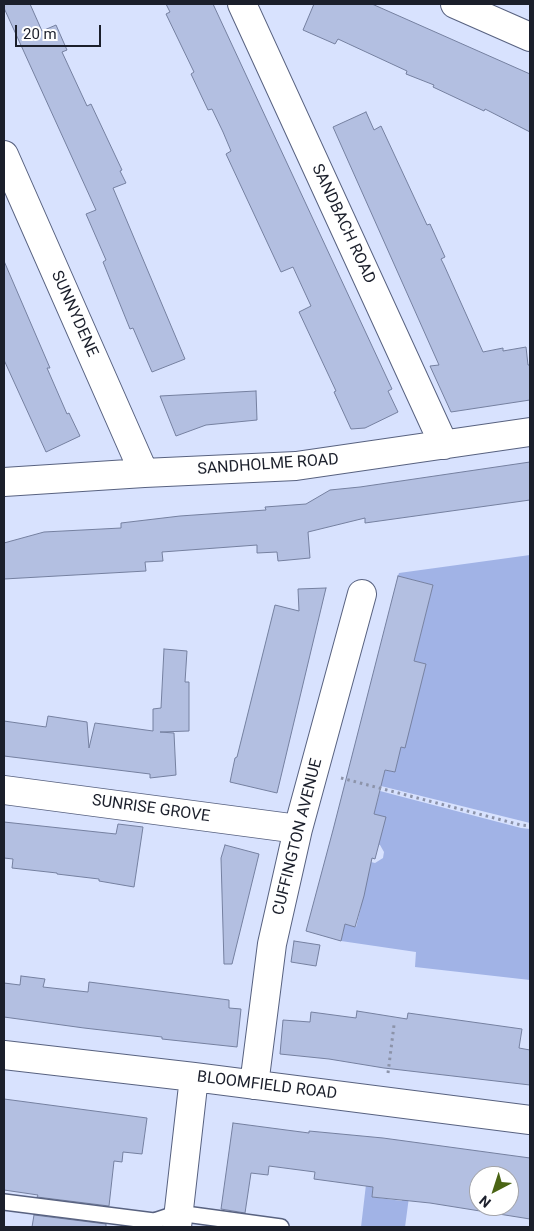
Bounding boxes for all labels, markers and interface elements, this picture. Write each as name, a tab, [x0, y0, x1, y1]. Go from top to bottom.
scale bar	[18, 15, 104, 47]
text: 20 m	[23, 25, 57, 43]
street label: SANDBACH ROAD	[307, 161, 379, 287]
street label: SUNNYDENE	[46, 268, 102, 360]
street label: SANDHOLME ROAD	[197, 450, 339, 480]
street label: CUFFINGTON AVENUE	[269, 757, 327, 917]
street label: SUNRISE GROVE	[91, 791, 211, 827]
street label: BLOOMFIELD ROAD	[196, 1068, 338, 1104]
north arrow	[469, 1166, 519, 1216]
text: N	[476, 1192, 494, 1211]

